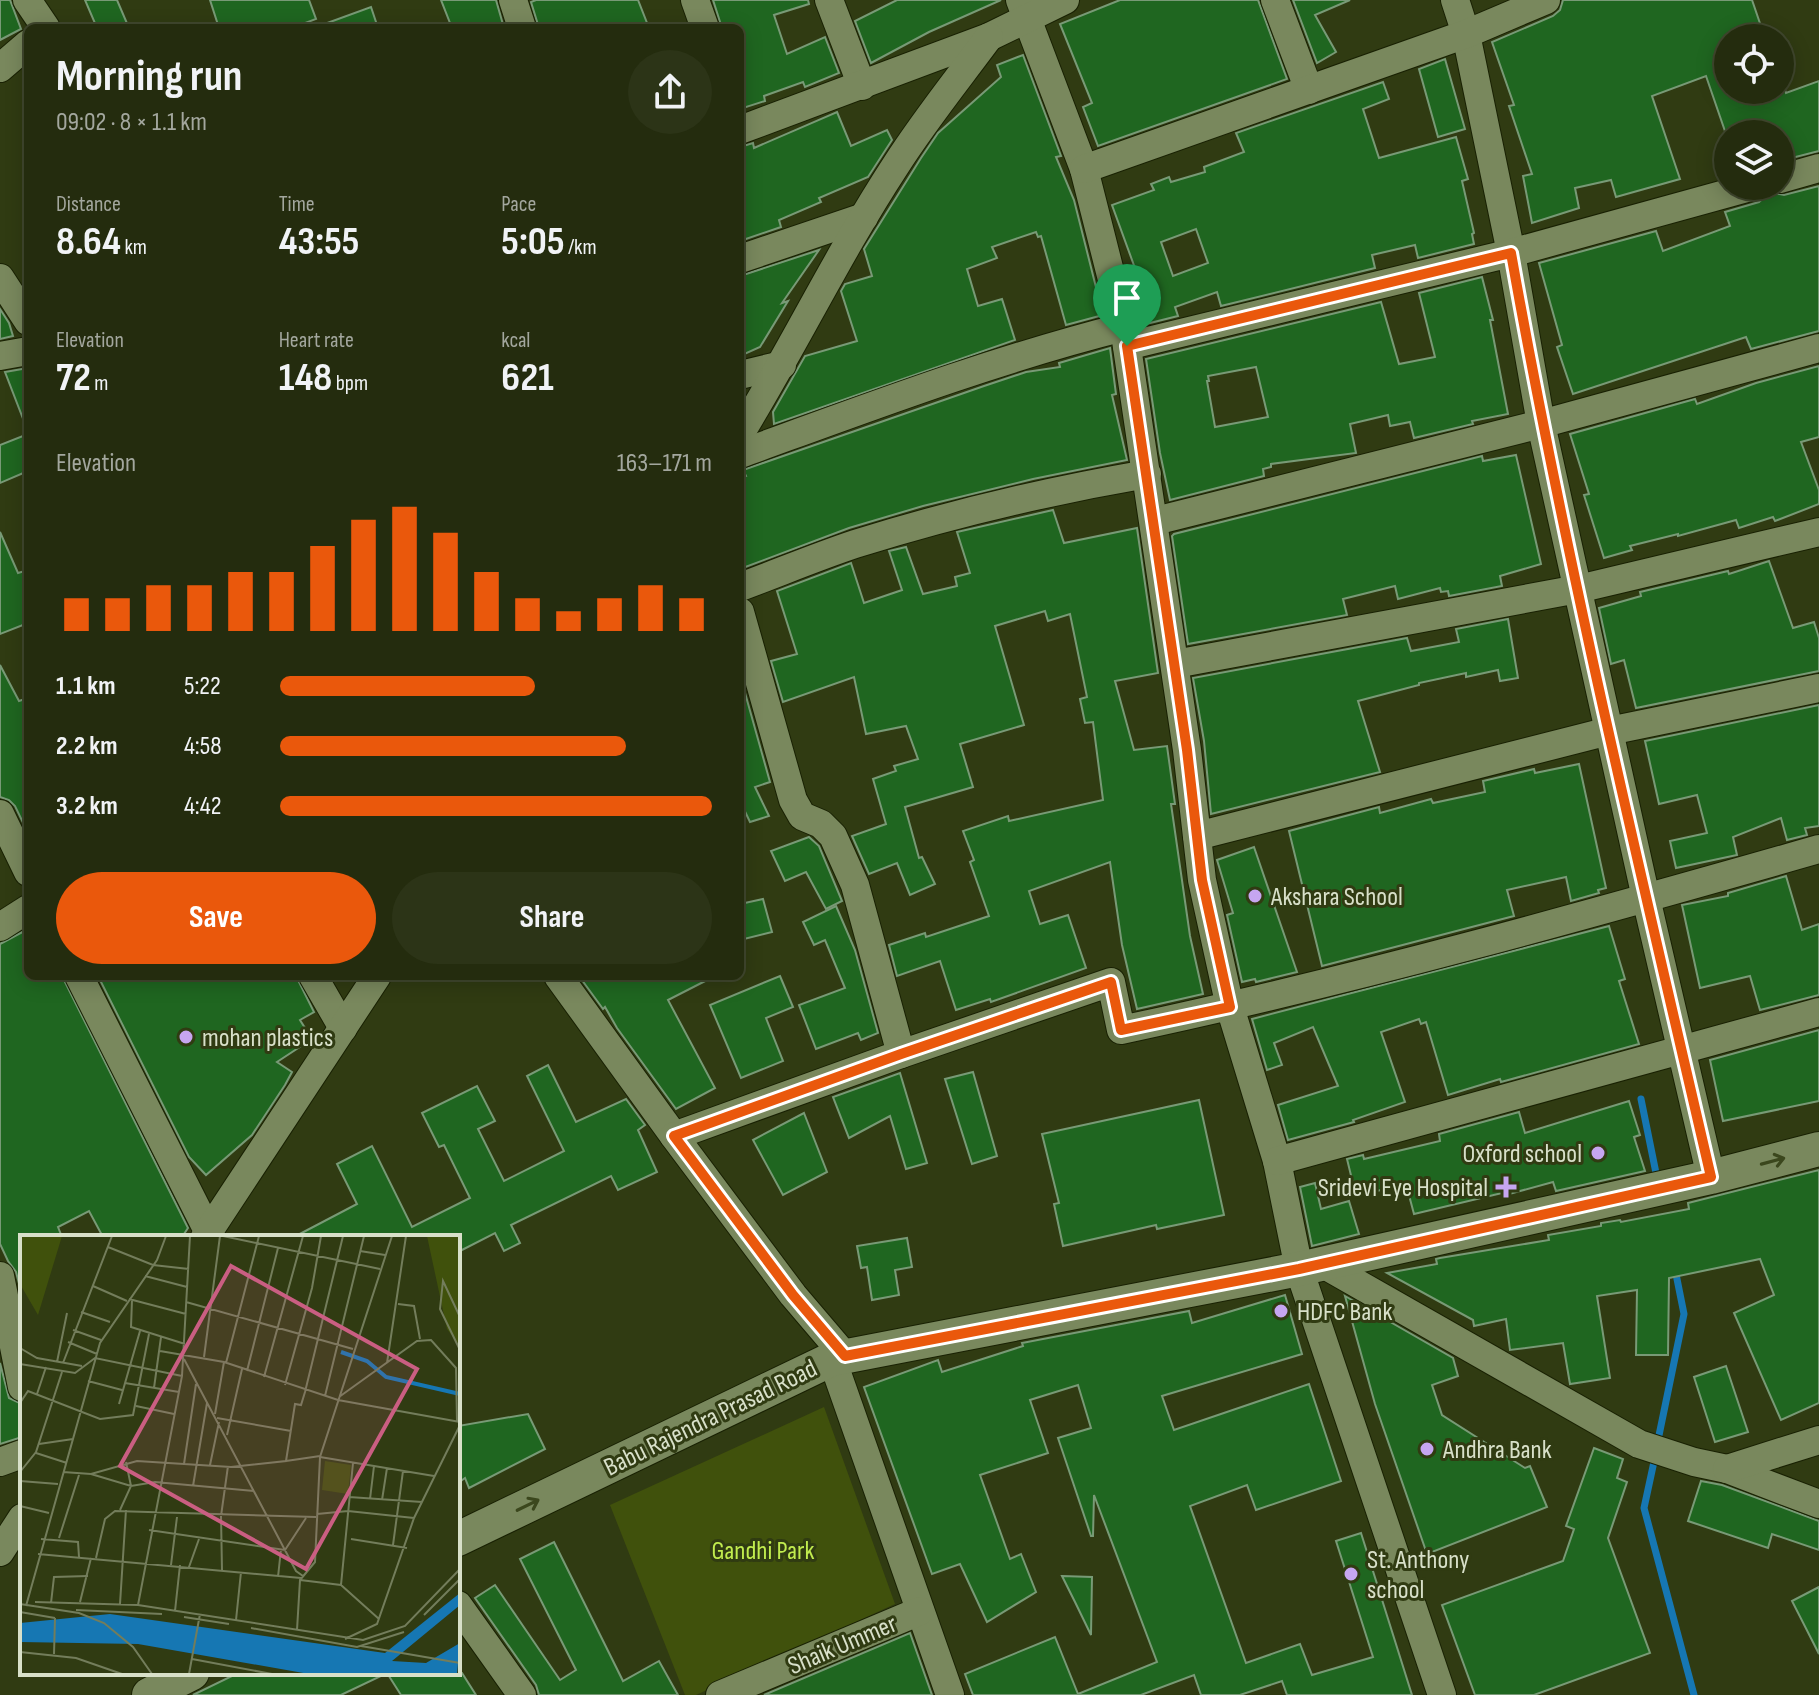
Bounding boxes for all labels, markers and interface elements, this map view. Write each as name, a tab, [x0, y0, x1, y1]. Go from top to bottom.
map controls	[1714, 24, 1794, 200]
button: locate	[1714, 24, 1794, 104]
text: Morning run	[56, 50, 242, 103]
button: share	[628, 50, 712, 134]
text: 09:02 · 8 × 1.1 km	[56, 107, 207, 138]
button: layers	[1714, 120, 1794, 200]
text: Distance	[56, 191, 121, 218]
text: Time	[279, 191, 315, 218]
text: Pace	[501, 191, 536, 218]
text: 8.64	[56, 218, 121, 266]
text: 43:55	[279, 218, 359, 266]
text: 5:05	[501, 218, 564, 266]
text: km	[121, 234, 147, 261]
text: /km	[564, 234, 597, 261]
pin	[1093, 264, 1161, 346]
icon: arrive	[1105, 276, 1149, 320]
text: Elevation	[56, 327, 124, 354]
text: Heart rate	[279, 327, 354, 354]
text: kcal	[501, 327, 530, 354]
text: 72	[56, 354, 91, 402]
text: 148	[279, 354, 332, 402]
text: 621	[501, 354, 554, 402]
text: m	[91, 370, 108, 397]
text: bpm	[332, 370, 368, 397]
text: Elevation	[56, 448, 136, 479]
text: 163–171 m	[617, 448, 712, 479]
text: 1.1 km	[56, 671, 115, 702]
text: 5:22	[184, 671, 221, 702]
text: 2.2 km	[56, 731, 118, 762]
text: 4:58	[184, 731, 222, 762]
text: 3.2 km	[56, 791, 118, 822]
text: 4:42	[184, 791, 222, 822]
button: Save	[56, 872, 376, 964]
button: Share	[392, 872, 712, 964]
place label: Akshara School	[1270, 882, 1403, 913]
marker: Akshara School	[1246, 887, 1264, 905]
place label: mohan plastics	[202, 1023, 333, 1054]
marker: mohan plastics	[177, 1028, 195, 1046]
place label: Oxford school	[1462, 1139, 1582, 1170]
marker: Oxford school	[1589, 1144, 1607, 1162]
one-way arrow	[1759, 1152, 1785, 1167]
place label: Sridevi Eye Hospital	[1318, 1173, 1488, 1204]
marker: Sridevi Eye Hospital	[1495, 1176, 1517, 1198]
inset map	[20, 1235, 460, 1675]
place label: HDFC Bank	[1297, 1297, 1392, 1328]
marker: HDFC Bank	[1272, 1302, 1290, 1320]
street label: Babu Rajendra Prasad Road	[599, 1353, 822, 1483]
place label: Andhra Bank	[1442, 1435, 1552, 1466]
marker: Andhra Bank	[1418, 1440, 1436, 1458]
one-way arrow	[516, 1497, 540, 1512]
park label: Gandhi Park	[712, 1536, 815, 1567]
place label: St. Anthony school	[1367, 1545, 1469, 1606]
marker: St. Anthony school	[1342, 1565, 1360, 1583]
street label: Shaik Ummer	[783, 1608, 902, 1682]

